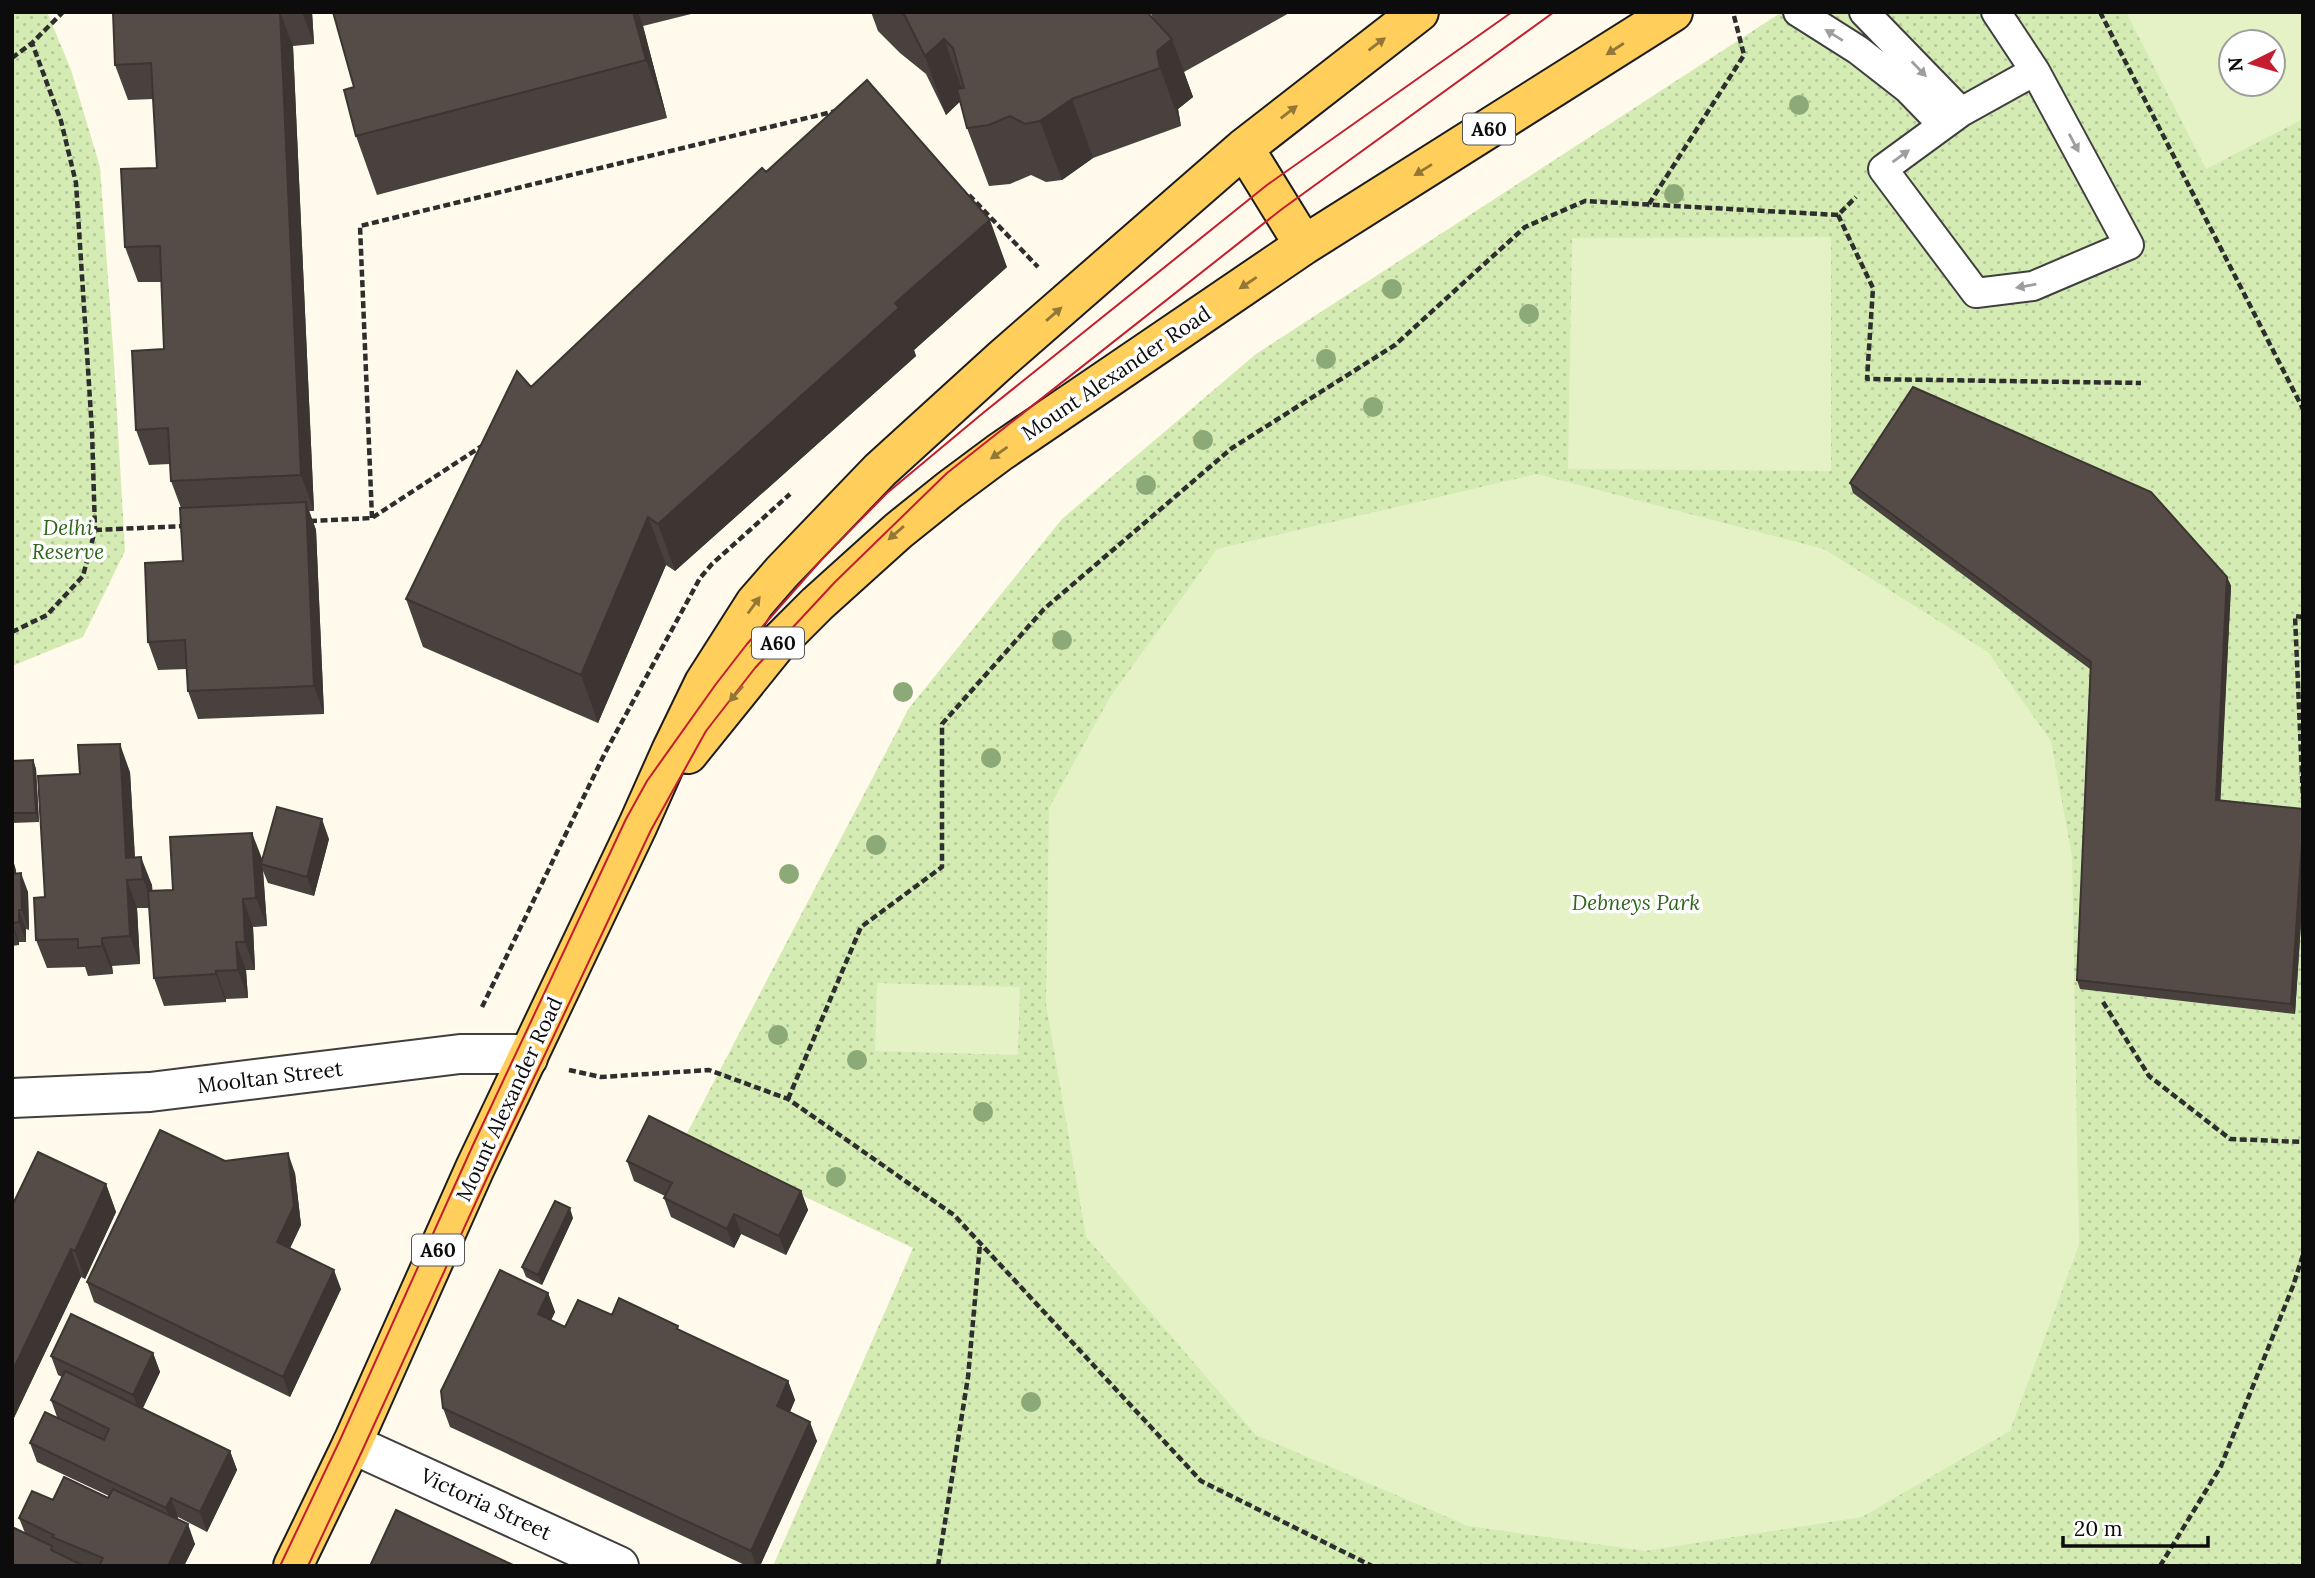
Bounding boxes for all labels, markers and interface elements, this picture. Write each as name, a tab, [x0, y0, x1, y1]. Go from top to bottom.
one-way arrow	[1825, 28, 1844, 41]
north arrow	[2217, 28, 2287, 98]
one-way arrow	[1368, 38, 1386, 52]
one-way arrow	[1606, 42, 1625, 55]
text: N	[2222, 56, 2248, 73]
one-way arrow	[1910, 60, 1927, 77]
one-way arrow	[1281, 105, 1298, 120]
road number: A60	[1463, 113, 1515, 144]
one-way arrow	[2068, 133, 2080, 153]
one-way arrow	[1892, 149, 1910, 163]
one-way arrow	[1413, 164, 1432, 177]
one-way arrow	[1238, 277, 1258, 290]
one-way arrow	[2015, 281, 2037, 292]
street label: Mount Alexander Road	[1016, 300, 1216, 446]
one-way arrow	[1045, 307, 1062, 322]
one-way arrow	[990, 446, 1008, 460]
park label: Delhi Reserve	[32, 514, 104, 565]
one-way arrow	[887, 525, 905, 541]
one-way arrow	[747, 596, 761, 615]
road number: A60	[752, 628, 804, 658]
one-way arrow	[729, 685, 744, 702]
park label: Debneys Park	[1572, 889, 1700, 916]
street label: Mount Alexander Road	[450, 993, 568, 1205]
street label: Mooltan Street	[196, 1055, 345, 1099]
road number: A60	[412, 1234, 464, 1266]
street label: Victoria Street	[415, 1461, 557, 1547]
scale bar	[2063, 1504, 2208, 1548]
text: 20 m	[2074, 1515, 2123, 1542]

